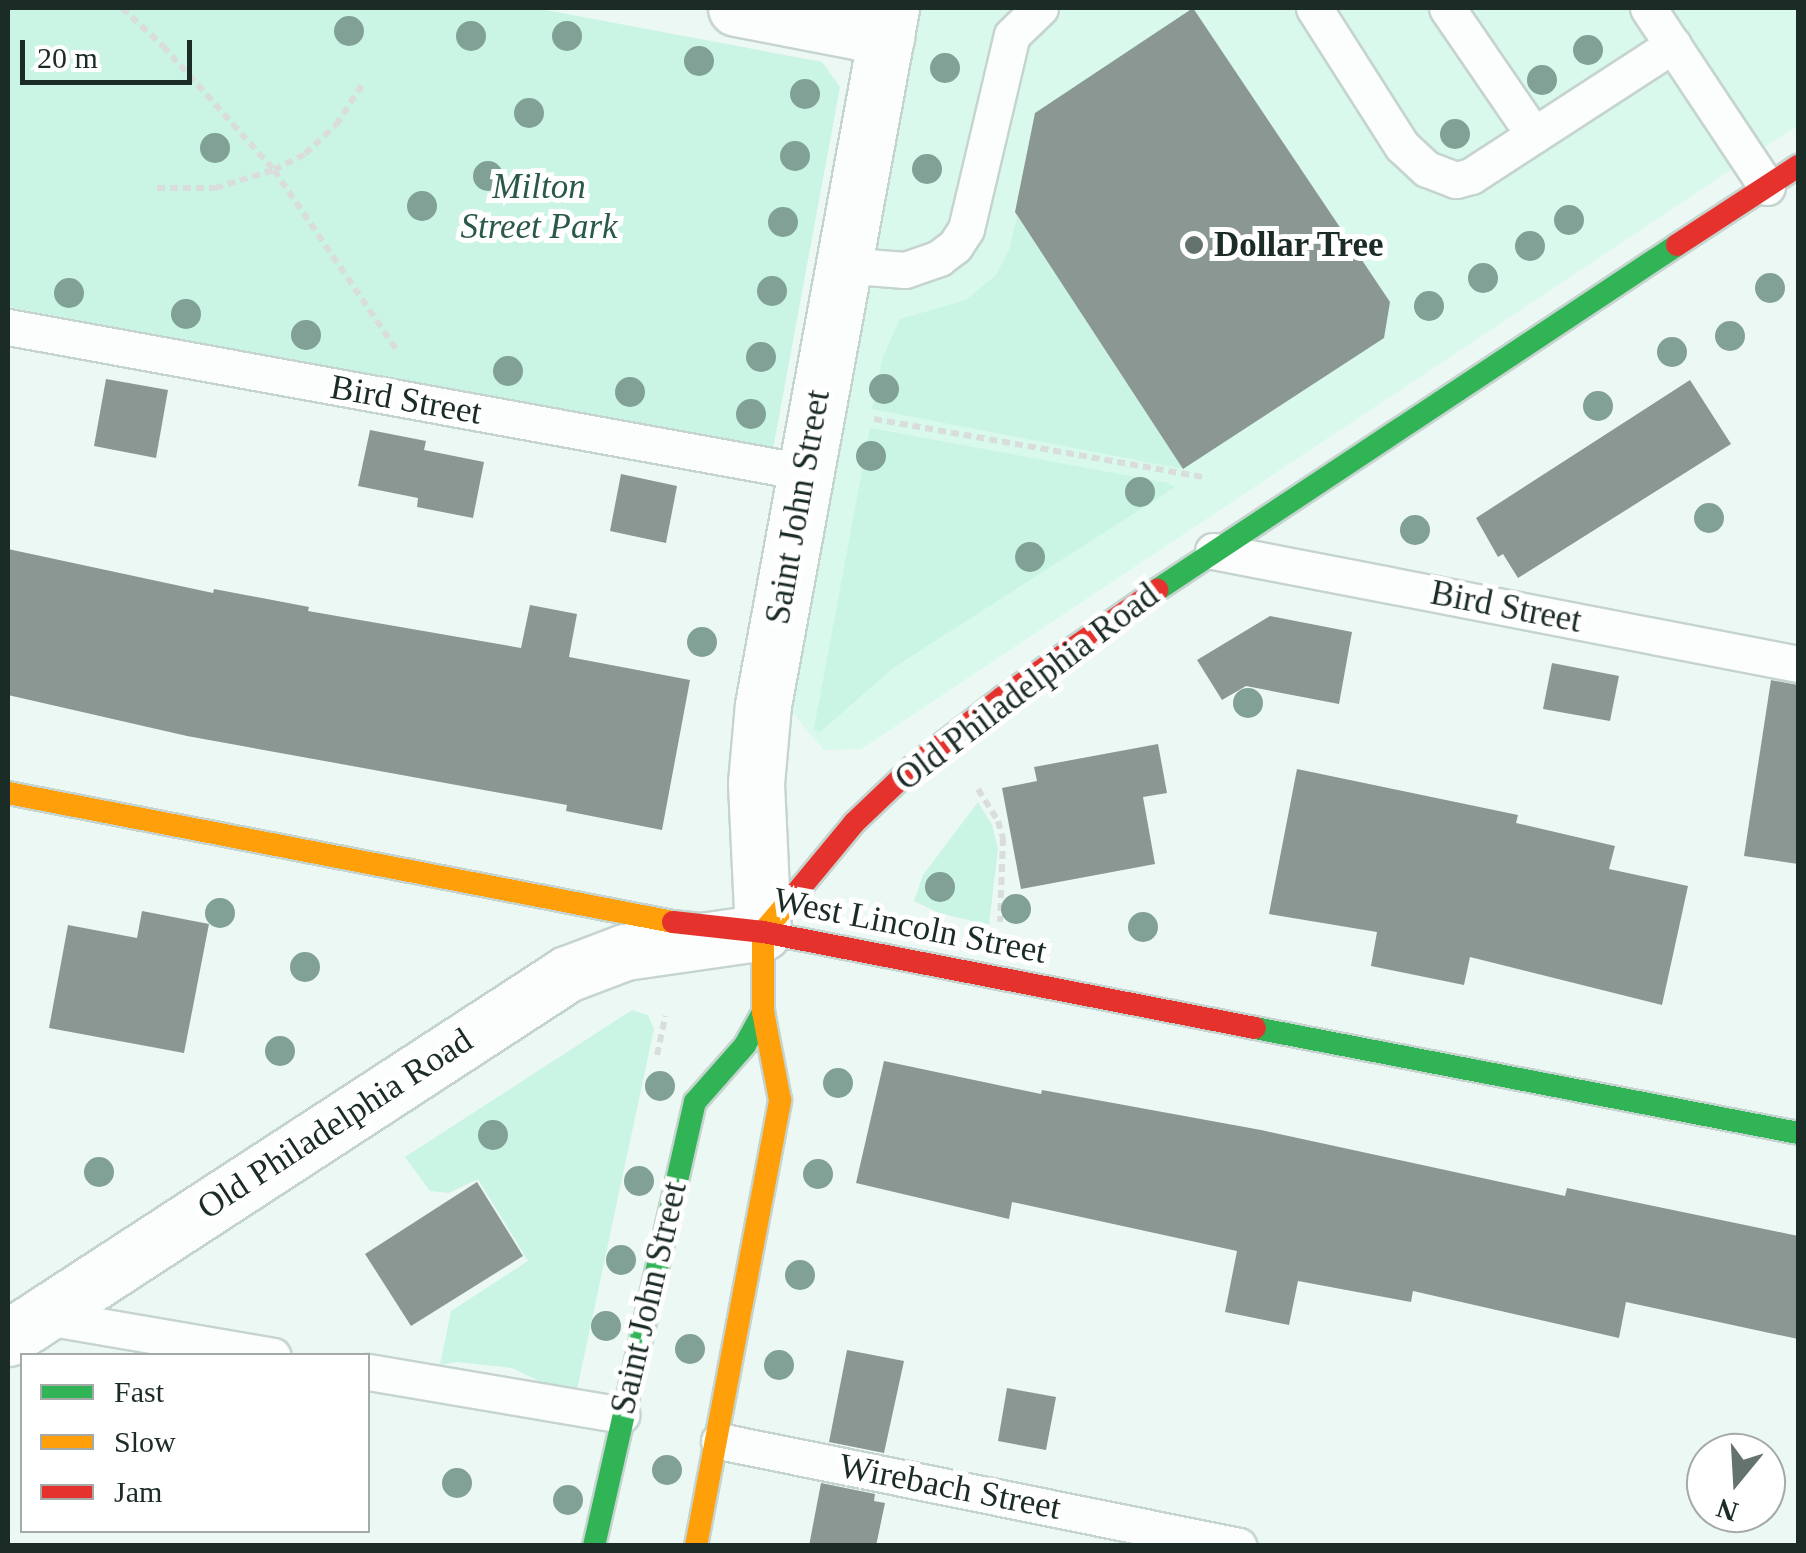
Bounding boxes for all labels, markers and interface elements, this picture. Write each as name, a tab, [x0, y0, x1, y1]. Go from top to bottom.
scale bar	[25, 20, 198, 82]
text: 20 m	[37, 41, 98, 74]
park label: Milton Street Park	[460, 166, 618, 248]
place label: Dollar Tree	[1214, 224, 1385, 266]
marker: Dollar Tree	[1183, 234, 1205, 256]
street label: Bird Street	[327, 366, 485, 434]
street label: Saint John Street	[757, 387, 839, 627]
street label: Bird Street	[1427, 572, 1585, 642]
street label: Old Philadelphia Road	[887, 574, 1167, 800]
street label: West Lincoln Street	[770, 879, 1050, 973]
street label: Old Philadelphia Road	[190, 1020, 480, 1228]
street label: Saint John Street	[602, 1178, 696, 1418]
legend	[20, 1353, 370, 1533]
text: Fast	[114, 1375, 164, 1408]
text: Slow	[114, 1425, 176, 1458]
north arrow	[1686, 1433, 1786, 1533]
street label: Wirebach Street	[836, 1445, 1064, 1529]
text: Jam	[114, 1475, 162, 1508]
text: N	[1713, 1492, 1742, 1528]

